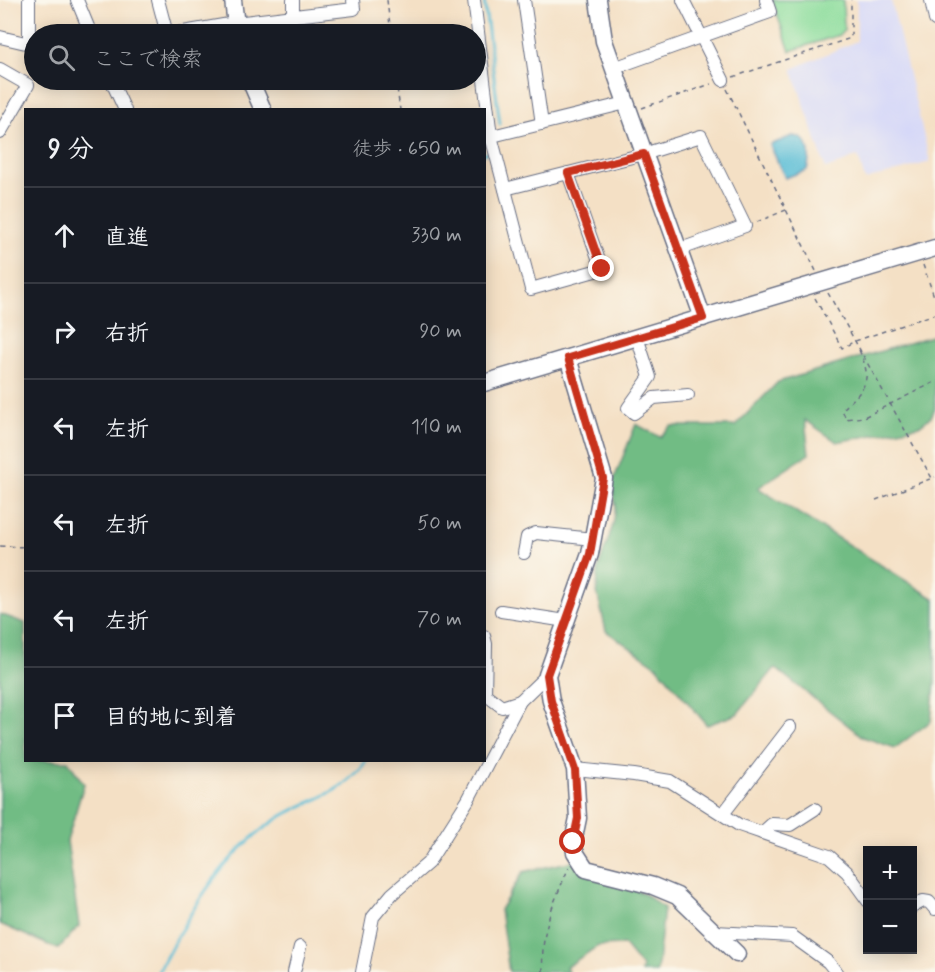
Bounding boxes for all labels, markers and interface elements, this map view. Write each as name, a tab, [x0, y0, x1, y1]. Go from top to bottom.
search box	[24, 24, 486, 90]
icon: search	[45, 41, 78, 74]
text: ここで検索	[93, 46, 203, 74]
text: 9 分	[48, 133, 94, 167]
text: 徒歩 · 650 m	[352, 136, 462, 163]
icon: ahead	[48, 219, 81, 252]
text: 330 m	[411, 222, 462, 249]
text: 直進	[105, 224, 149, 252]
route end	[588, 255, 614, 281]
icon: right	[48, 315, 81, 348]
text: 90 m	[419, 318, 462, 345]
text: 右折	[105, 320, 149, 348]
icon: left	[48, 411, 81, 444]
text: 110 m	[411, 414, 462, 441]
text: 左折	[105, 416, 149, 444]
icon: left	[48, 507, 81, 540]
text: 50 m	[417, 510, 462, 537]
text: 左折	[105, 512, 149, 540]
icon: left	[48, 603, 81, 636]
text: 70 m	[417, 606, 462, 633]
text: 左折	[105, 608, 149, 636]
icon: arrive	[48, 699, 81, 732]
text: 目的地に到着	[105, 704, 237, 732]
route start	[559, 828, 585, 854]
map controls	[863, 846, 917, 954]
button: +	[863, 846, 917, 900]
button: −	[863, 900, 917, 954]

